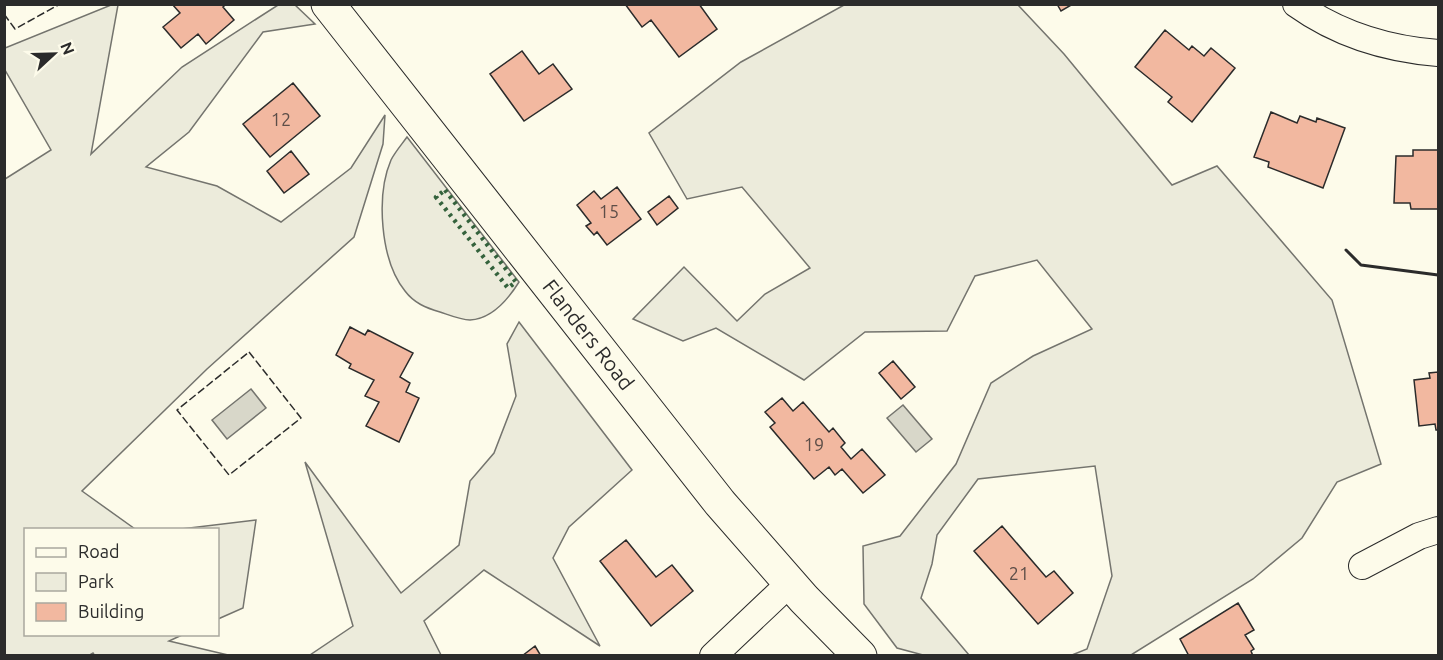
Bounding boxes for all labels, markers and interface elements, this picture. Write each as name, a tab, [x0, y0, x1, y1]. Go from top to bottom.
north arrow	[24, 24, 84, 84]
text: N	[57, 39, 78, 57]
house number: 12	[271, 109, 291, 129]
house number: 15	[599, 201, 619, 221]
street label: Flanders Road	[538, 274, 639, 394]
house number: 19	[804, 434, 824, 454]
legend	[24, 528, 219, 636]
text: Road	[78, 541, 120, 561]
house number: 21	[1009, 563, 1029, 583]
text: Park	[78, 571, 114, 591]
text: Building	[78, 601, 144, 621]

